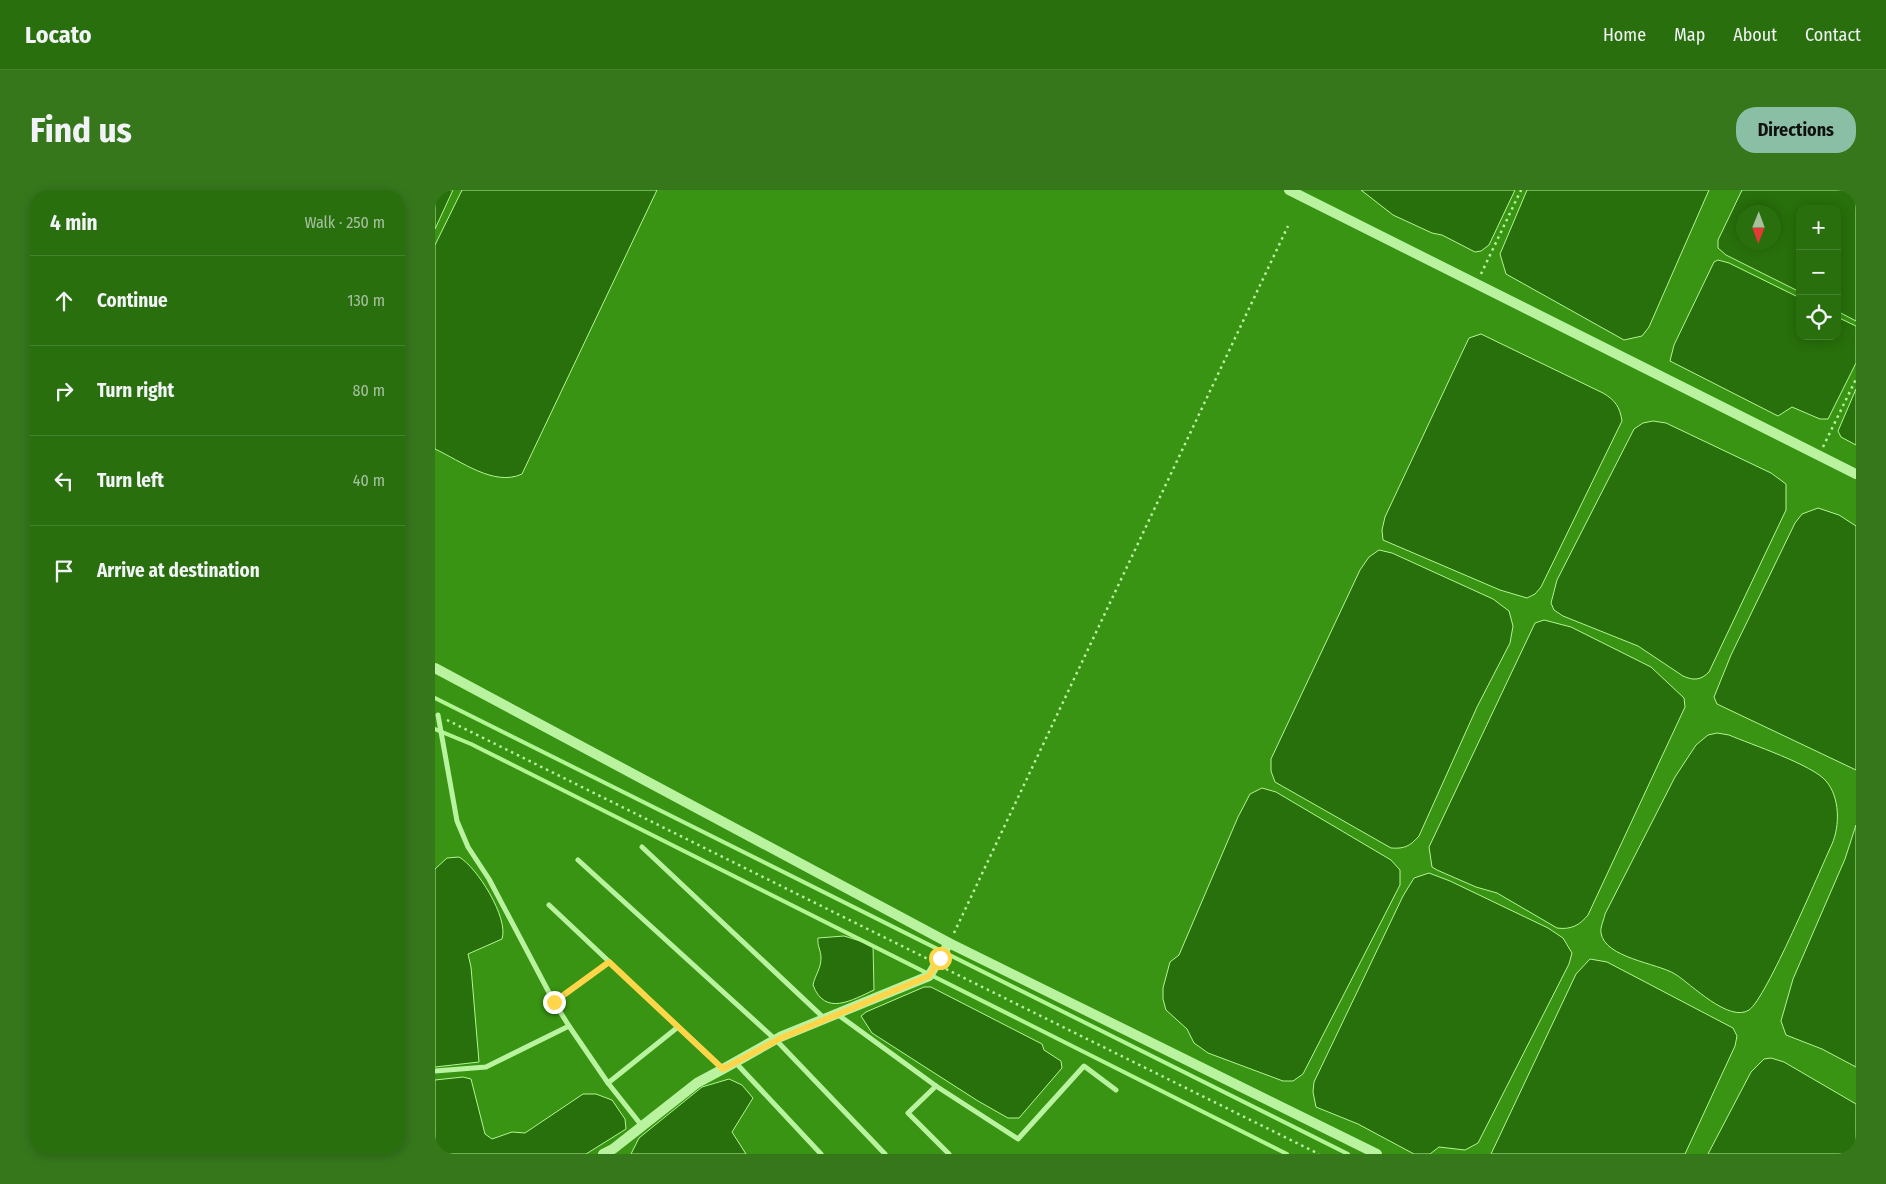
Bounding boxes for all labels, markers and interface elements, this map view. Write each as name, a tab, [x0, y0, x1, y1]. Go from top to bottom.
text: Locato	[25, 21, 91, 49]
text: Home	[1603, 24, 1646, 46]
text: Map	[1674, 24, 1705, 46]
text: About	[1733, 24, 1777, 46]
text: Contact	[1805, 24, 1861, 46]
button: Directions	[1736, 107, 1856, 153]
text: Find us	[30, 109, 132, 151]
north arrow	[1736, 205, 1781, 250]
map controls	[1796, 205, 1841, 340]
button: +	[1796, 205, 1841, 250]
text: 4 min	[50, 210, 98, 236]
text: Walk · 250 m	[304, 213, 385, 232]
button: −	[1796, 250, 1841, 295]
icon: ahead	[50, 287, 78, 315]
text: Continue	[97, 289, 168, 312]
text: 130 m	[347, 291, 385, 310]
button: locate	[1796, 295, 1841, 340]
icon: right	[50, 377, 78, 405]
text: Turn right	[97, 379, 174, 402]
text: 80 m	[353, 381, 385, 400]
icon: left	[50, 467, 78, 495]
text: Turn left	[97, 469, 164, 492]
text: 40 m	[353, 471, 385, 490]
icon: arrive	[50, 557, 78, 585]
text: Arrive at destination	[97, 559, 260, 582]
route start	[929, 947, 952, 970]
route end	[543, 991, 566, 1014]

